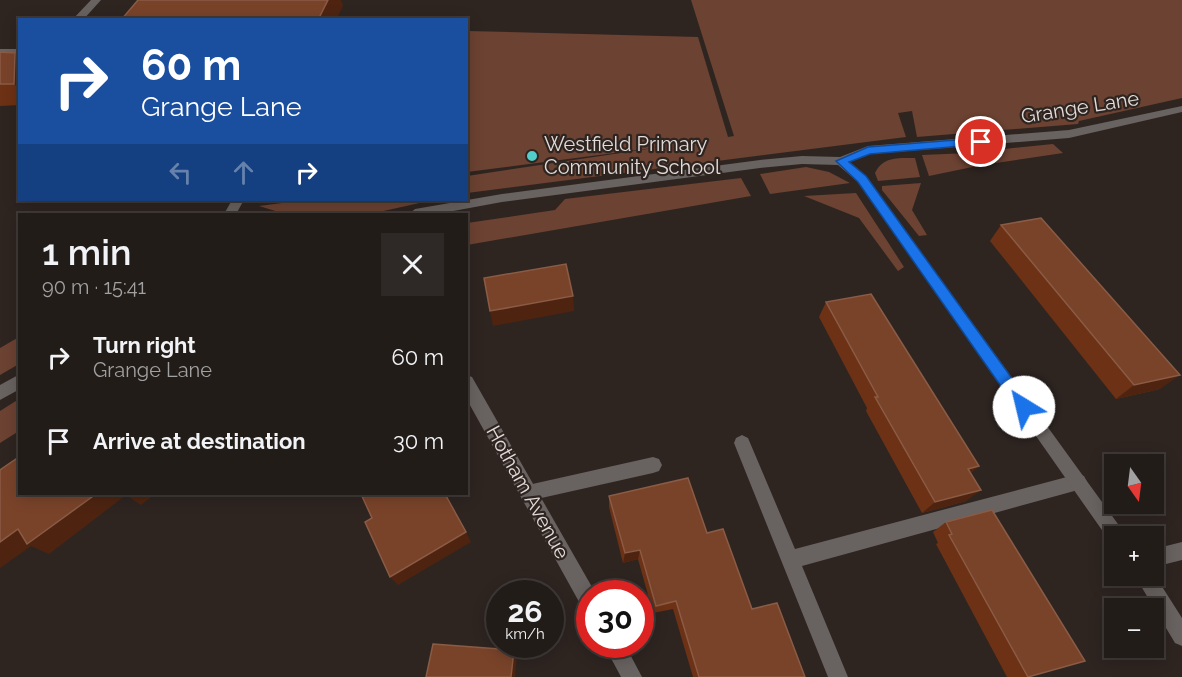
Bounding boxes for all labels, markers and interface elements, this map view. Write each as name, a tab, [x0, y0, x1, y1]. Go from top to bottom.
text: 60 m	[141, 41, 241, 90]
icon: right	[42, 42, 120, 120]
street label: Grange Lane	[1019, 86, 1141, 128]
text: Grange Lane	[141, 91, 302, 122]
pin	[955, 116, 1006, 167]
icon: arrive	[964, 125, 997, 158]
place label: Westfield Primary Community School	[544, 132, 721, 179]
marker: Westfield Primary Community School	[525, 149, 539, 163]
icon: left	[164, 156, 197, 189]
icon: ahead	[227, 156, 260, 189]
icon: right	[290, 156, 323, 189]
text: 1 min	[42, 231, 131, 273]
button: close	[381, 233, 444, 296]
text: 90 m · 15:41	[42, 275, 146, 299]
text: Turn right	[93, 332, 196, 358]
icon: right	[42, 341, 75, 374]
text: 60 m	[391, 344, 444, 370]
text: Grange Lane	[93, 358, 212, 382]
position arrow	[992, 375, 1056, 439]
street label: Hotham Avenue	[481, 421, 575, 563]
icon: arrive	[42, 425, 75, 458]
text: Arrive at destination	[93, 428, 306, 454]
text: 30 m	[393, 428, 444, 454]
north arrow	[1104, 454, 1164, 514]
map controls	[1104, 454, 1164, 658]
button: +	[1104, 526, 1164, 586]
speed limit sign: 30	[576, 580, 654, 658]
text: 26	[507, 594, 543, 629]
button: −	[1104, 598, 1164, 658]
text: km/h	[505, 625, 545, 643]

